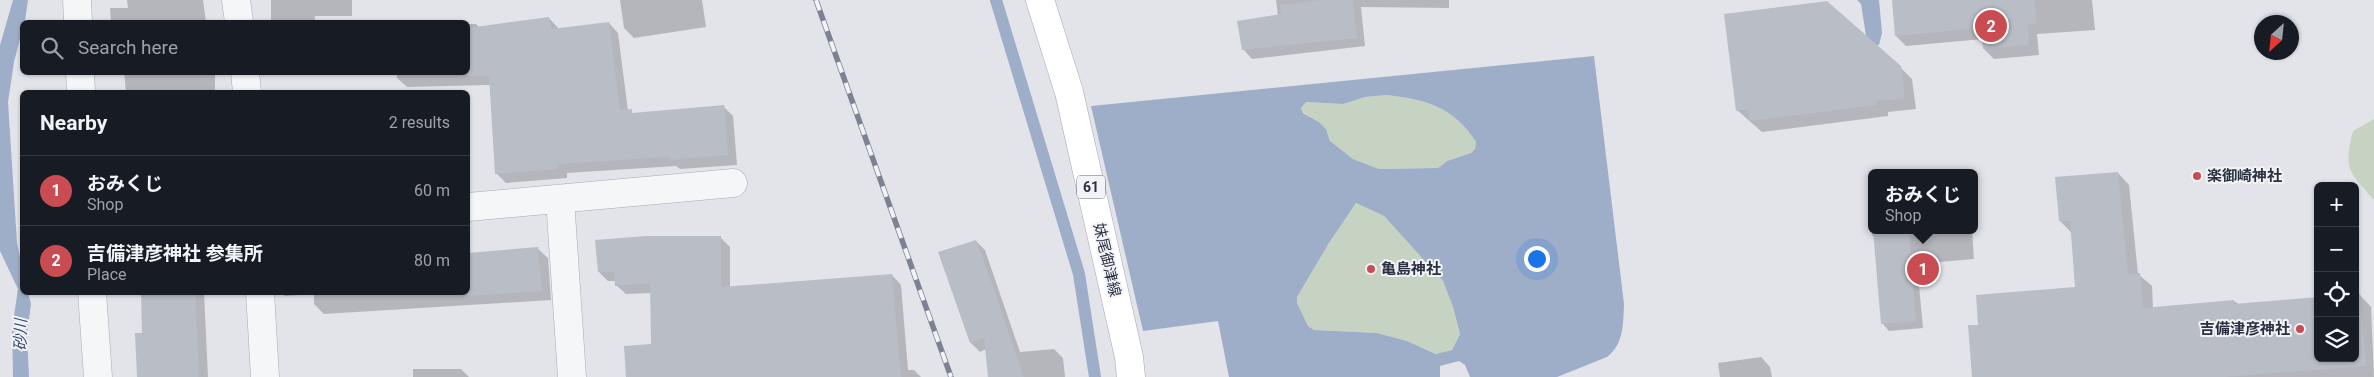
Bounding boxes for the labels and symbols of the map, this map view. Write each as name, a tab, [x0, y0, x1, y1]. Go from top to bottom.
pin: 2	[1975, 7, 2007, 45]
north arrow	[2254, 15, 2299, 60]
place label: 楽御崎神社	[2207, 167, 2282, 185]
marker: 楽御崎神社	[2191, 170, 2203, 182]
road number: 61	[1077, 176, 1105, 198]
street label: 妹尾御津線	[1090, 221, 1124, 299]
your location	[1524, 246, 1550, 272]
pin: 1	[1907, 250, 1939, 288]
place label: 亀島神社	[1381, 260, 1441, 278]
marker: 亀島神社	[1365, 263, 1377, 275]
water label: 砂川	[11, 317, 30, 351]
place label: 吉備津彦神社	[2200, 320, 2290, 338]
marker: 吉備津彦神社	[2294, 323, 2306, 335]

